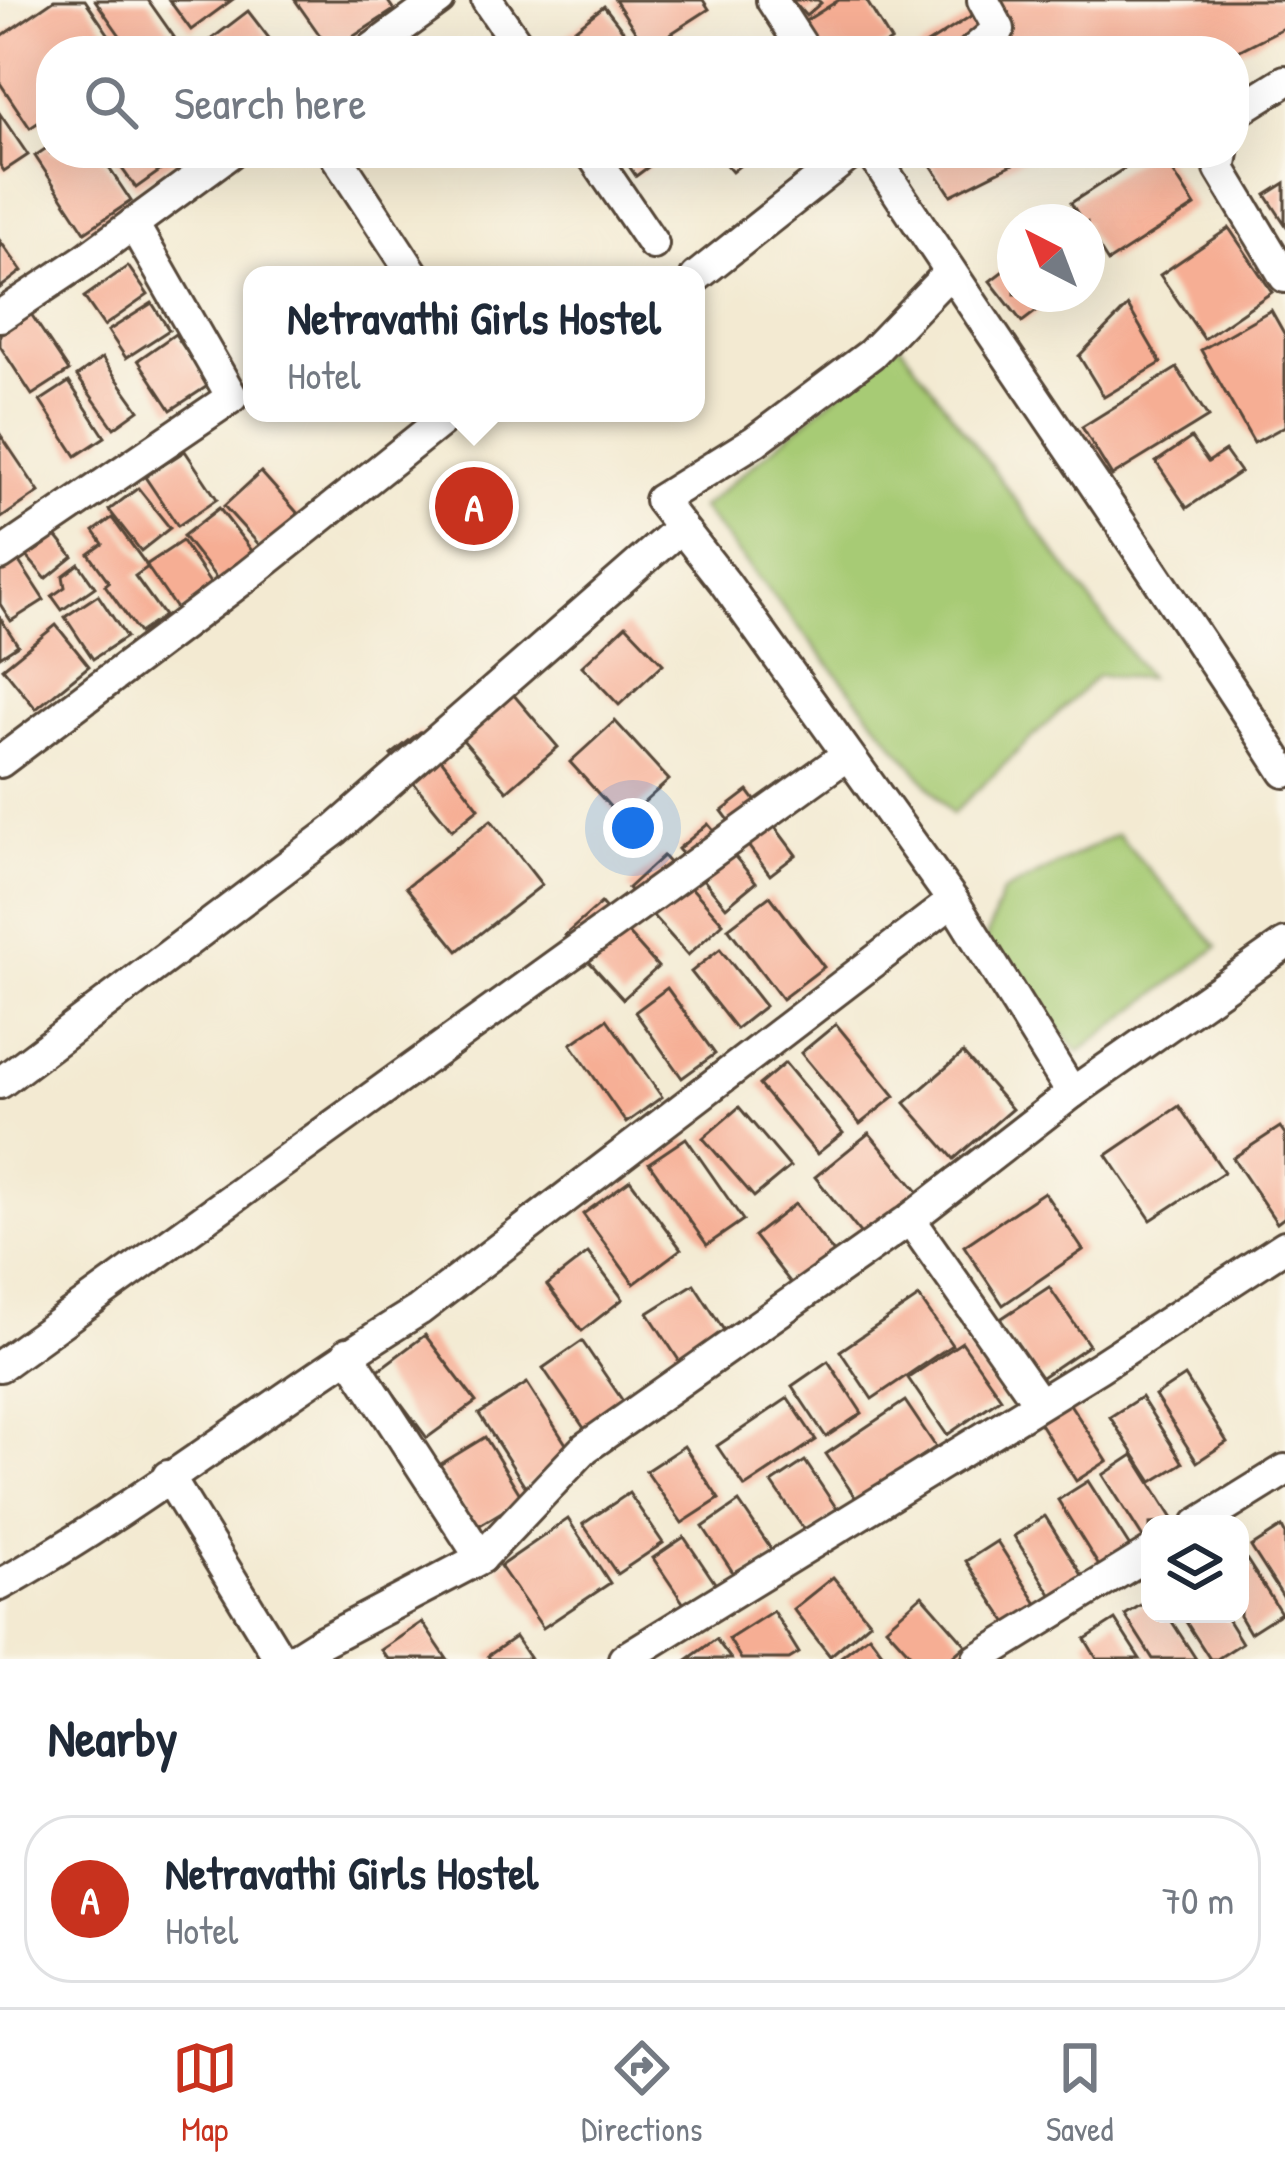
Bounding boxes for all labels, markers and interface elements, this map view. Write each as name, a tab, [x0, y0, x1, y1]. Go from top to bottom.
search box	[36, 36, 1249, 168]
icon: search	[78, 69, 144, 135]
text: Search here	[174, 72, 366, 133]
north arrow	[997, 204, 1105, 312]
popup	[243, 266, 705, 422]
text: Netravathi Girls Hostel	[287, 287, 661, 348]
text: Hotel	[287, 348, 361, 401]
pin: A	[435, 461, 513, 551]
your location	[603, 798, 663, 858]
map controls	[1141, 1515, 1249, 1623]
button: layers	[1141, 1515, 1249, 1623]
text: Nearby	[48, 1703, 178, 1772]
text: Netravathi Girls Hostel	[165, 1842, 538, 1903]
text: A	[80, 1873, 100, 1926]
text: 70 m	[1162, 1873, 1234, 1926]
text: Hotel	[165, 1903, 238, 1956]
tab: Map	[172, 2035, 238, 2151]
tab: Directions	[581, 2035, 703, 2151]
tab: Saved	[1046, 2035, 1113, 2151]

